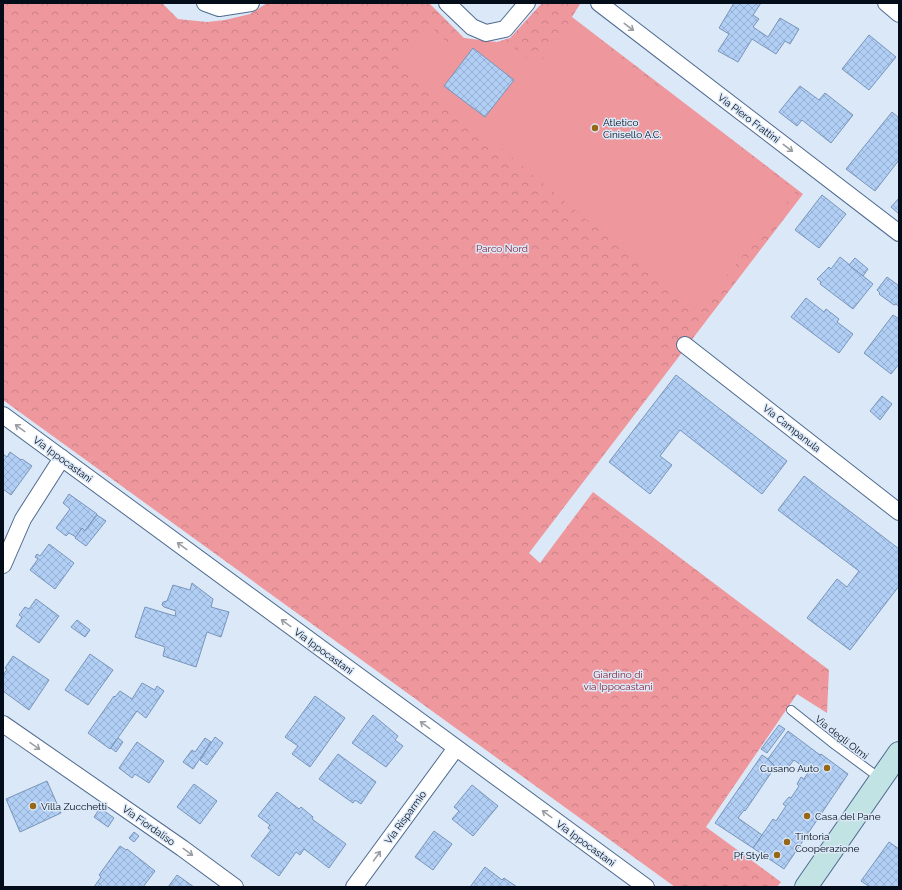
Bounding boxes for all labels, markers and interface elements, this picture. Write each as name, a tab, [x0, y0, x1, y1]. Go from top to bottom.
one-way arrow	[624, 22, 635, 31]
street label: Via Piero Frattini	[716, 92, 782, 145]
place label: Atletico Cinisello A.C.	[603, 117, 662, 140]
marker: Atletico Cinisello A.C.	[590, 123, 600, 133]
one-way arrow	[783, 144, 794, 153]
park label: Parco Nord	[476, 243, 528, 254]
street label: Via Campanula	[761, 403, 823, 454]
one-way arrow	[15, 424, 26, 432]
street label: Via Ippocastani	[31, 434, 94, 485]
one-way arrow	[176, 542, 187, 550]
one-way arrow	[281, 619, 292, 627]
street label: Via Ippocastani	[292, 626, 355, 677]
park label: Giardino di via Ippocastani	[584, 669, 652, 692]
street label: Via degli Olmi	[813, 713, 870, 762]
one-way arrow	[420, 721, 431, 729]
one-way arrow	[29, 742, 40, 750]
place label: Cusano Auto	[760, 763, 819, 774]
marker: Cusano Auto	[822, 763, 832, 773]
street label: Via Risparmio	[382, 789, 428, 846]
marker: Villa Zucchetti	[28, 801, 38, 811]
place label: Villa Zucchetti	[41, 801, 107, 812]
street label: Via Fiordaliso	[120, 803, 177, 848]
one-way arrow	[542, 810, 553, 818]
marker: Casa del Pane	[802, 811, 812, 821]
place label: Casa del Pane	[815, 811, 881, 822]
street label: Via Ippocastani	[554, 818, 617, 869]
place label: Tintoria Cooperazione	[795, 831, 860, 854]
marker: Tintoria Cooperazione	[782, 837, 792, 847]
one-way arrow	[182, 848, 193, 856]
one-way arrow	[373, 850, 381, 861]
place label: Pf Style	[734, 850, 769, 861]
marker: Pf Style	[772, 850, 782, 860]

